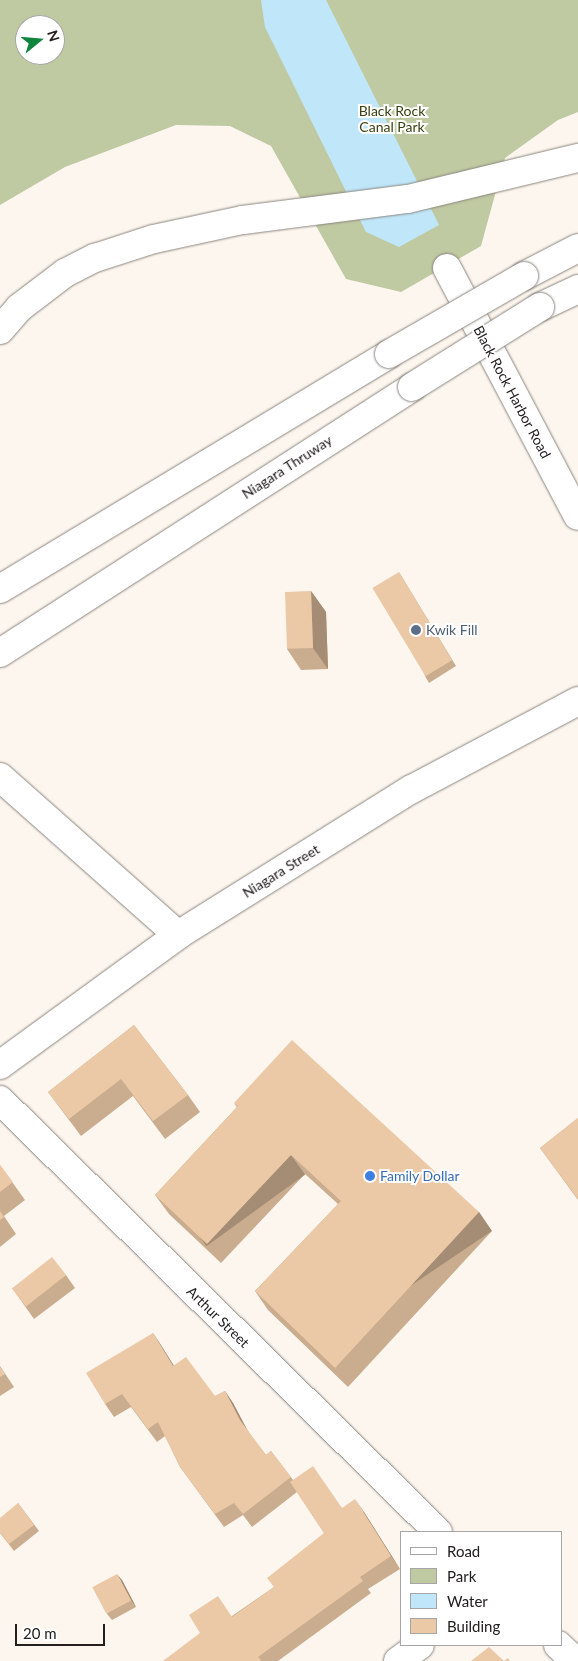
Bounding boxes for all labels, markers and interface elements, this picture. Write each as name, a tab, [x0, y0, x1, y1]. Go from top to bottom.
north arrow	[15, 15, 65, 65]
text: N	[44, 28, 64, 43]
park label: Black Rock Canal Park	[359, 103, 425, 136]
street label: Black Rock Harbor Road	[470, 323, 554, 461]
street label: Niagara Thruway	[239, 432, 335, 502]
place label: Kwik Fill	[426, 622, 478, 638]
marker: Kwik Fill	[410, 624, 422, 636]
street label: Niagara Street	[239, 841, 323, 901]
place label: Family Dollar	[380, 1168, 460, 1184]
marker: Family Dollar	[364, 1170, 376, 1182]
street label: Arthur Street	[183, 1283, 253, 1351]
legend	[400, 1531, 563, 1646]
text: Road	[447, 1542, 480, 1560]
text: Park	[447, 1567, 476, 1585]
text: Water	[447, 1592, 488, 1610]
scale bar	[18, 1614, 108, 1646]
text: Building	[447, 1617, 500, 1635]
text: 20 m	[23, 1624, 57, 1642]

